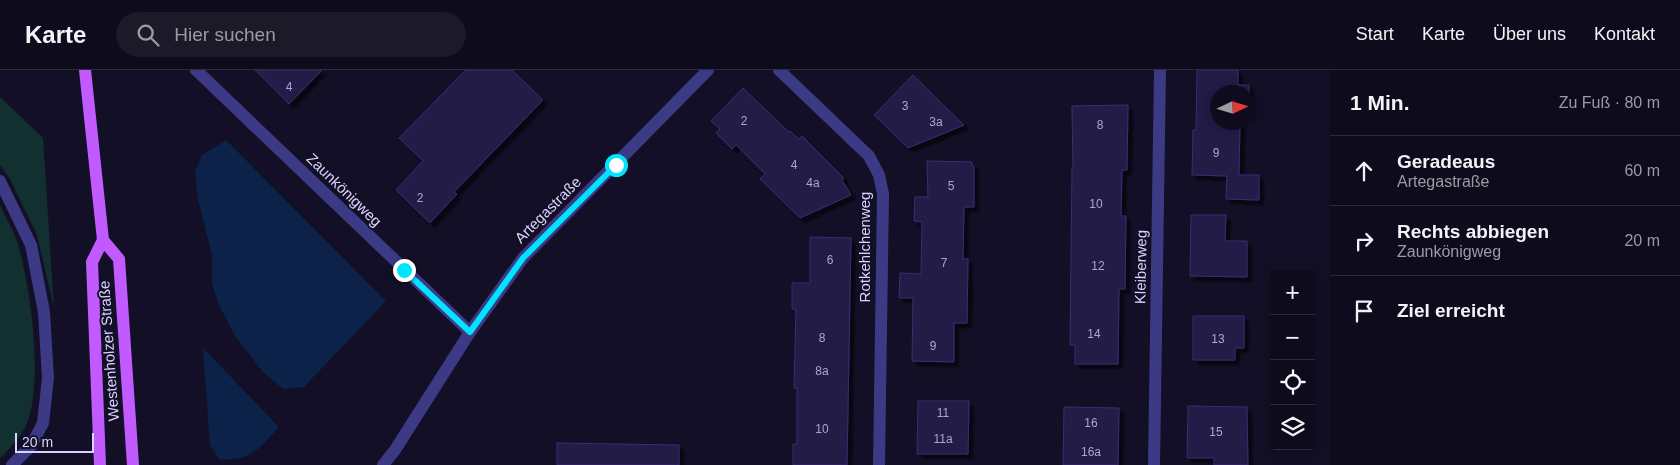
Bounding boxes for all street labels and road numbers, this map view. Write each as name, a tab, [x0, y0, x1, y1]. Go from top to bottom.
street label: Zaunkönigweg	[303, 150, 385, 230]
street label: Artegastraße	[511, 173, 584, 246]
street label: Rotkehlchenweg	[856, 192, 873, 302]
street label: Kleiberweg	[1131, 230, 1150, 304]
street label: Westenholzer Straße	[95, 280, 122, 422]

